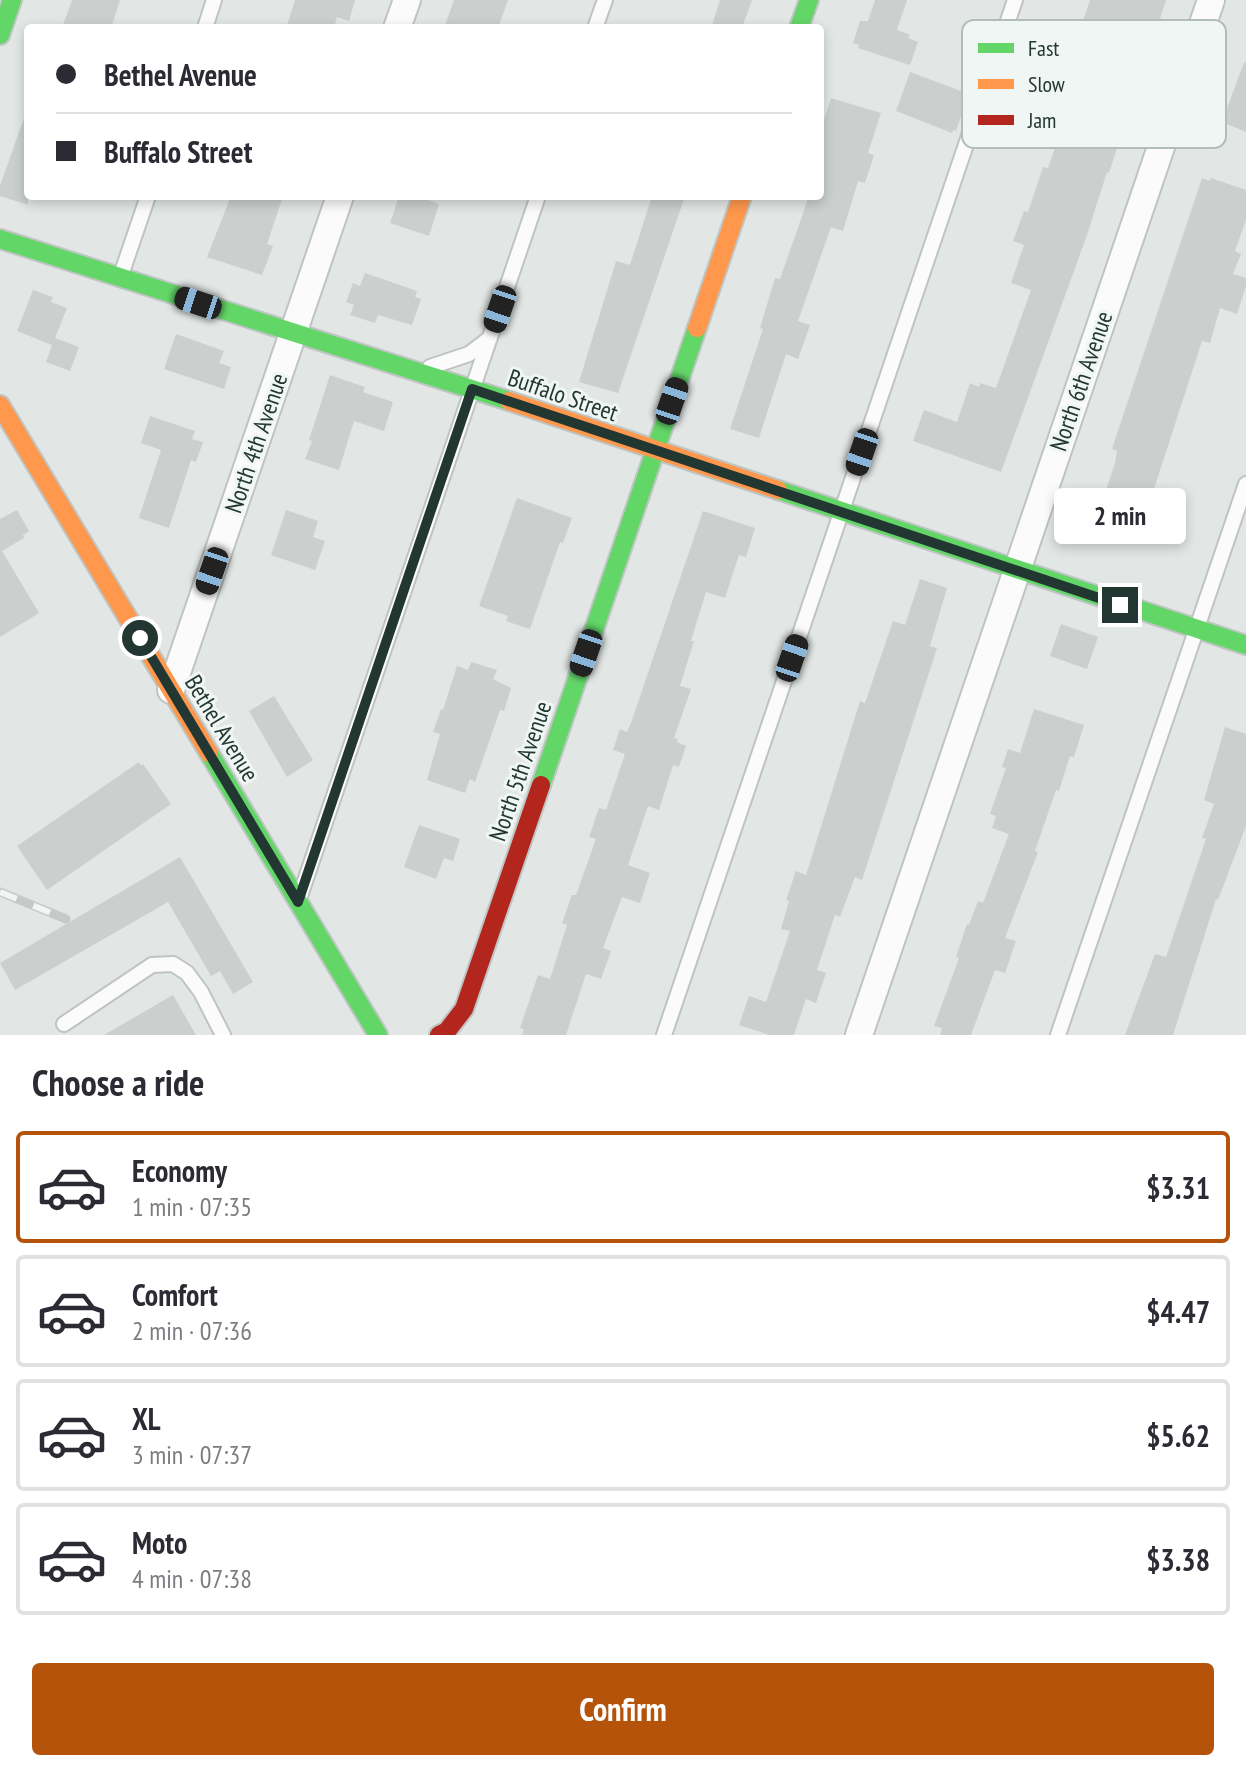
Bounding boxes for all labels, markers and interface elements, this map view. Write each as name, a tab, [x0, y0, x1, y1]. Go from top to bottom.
legend	[962, 20, 1226, 148]
text: Fast	[1028, 34, 1059, 62]
text: Bethel Avenue	[104, 55, 257, 94]
text: Slow	[1028, 70, 1065, 98]
text: Jam	[1027, 106, 1056, 134]
text: Buffalo Street	[104, 132, 252, 171]
car	[481, 282, 519, 336]
car	[171, 284, 225, 322]
street label: North 6th Avenue	[1043, 307, 1119, 455]
street label: Buffalo Street	[504, 362, 622, 428]
street label: North 4th Avenue	[218, 369, 294, 517]
car	[653, 374, 691, 428]
car	[843, 425, 881, 479]
callout: 2 min	[1054, 489, 1186, 545]
text: 2 min	[1094, 499, 1146, 532]
car	[193, 544, 231, 598]
route end	[1102, 587, 1138, 623]
route start	[122, 620, 158, 656]
car	[567, 626, 605, 680]
car	[773, 631, 811, 685]
street label: Bethel Avenue	[178, 669, 266, 787]
street label: North 5th Avenue	[482, 697, 558, 845]
text: Choose a ride	[32, 1059, 204, 1106]
icon: car	[36, 1151, 108, 1223]
text: Economy	[132, 1151, 227, 1190]
text: $3.31	[1146, 1168, 1210, 1207]
text: 1 min · 07:35	[132, 1190, 252, 1223]
icon: car	[36, 1275, 108, 1347]
text: Comfort	[132, 1275, 218, 1314]
text: $4.47	[1146, 1292, 1210, 1331]
text: 2 min · 07:36	[132, 1314, 252, 1347]
icon: car	[36, 1399, 108, 1471]
text: XL	[132, 1399, 161, 1438]
text: $5.62	[1146, 1416, 1210, 1455]
text: 3 min · 07:37	[132, 1438, 252, 1471]
icon: car	[36, 1523, 108, 1595]
text: Moto	[132, 1523, 187, 1562]
text: $3.38	[1146, 1540, 1210, 1579]
text: 4 min · 07:38	[132, 1562, 252, 1595]
button: Confirm	[32, 1663, 1214, 1755]

